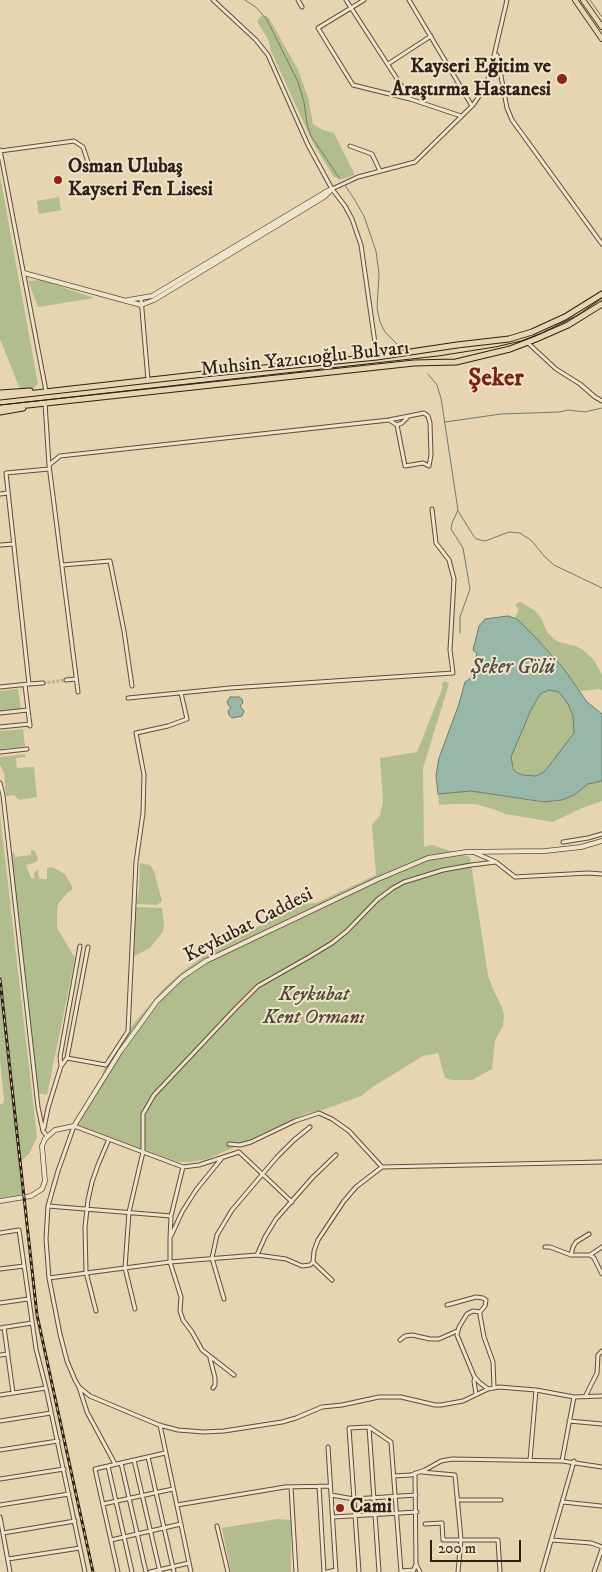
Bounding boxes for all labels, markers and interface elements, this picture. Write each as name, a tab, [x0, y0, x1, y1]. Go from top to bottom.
place label: Kayseri Eğitim ve Araştırma Hastanesi	[391, 56, 551, 103]
marker: Kayseri Eğitim ve Araştırma Hastanesi	[555, 72, 569, 86]
place label: Osman Ulubaş Kayseri Fen Lisesi	[68, 156, 213, 203]
marker: Osman Ulubaş Kayseri Fen Lisesi	[52, 174, 64, 186]
street label: Muhsin Yazıcıoğlu Bulvarı	[200, 337, 410, 383]
district label: Şeker	[468, 365, 524, 395]
water label: Şeker Gölü	[471, 656, 555, 682]
street label: Keykubat Caddesi	[181, 883, 317, 969]
park label: Keykubat Kent Ormanı	[263, 984, 365, 1031]
place label: Cami	[350, 1496, 392, 1520]
marker: Cami	[334, 1502, 346, 1514]
scale bar	[432, 1530, 523, 1562]
text: 200 m	[438, 1539, 476, 1558]

